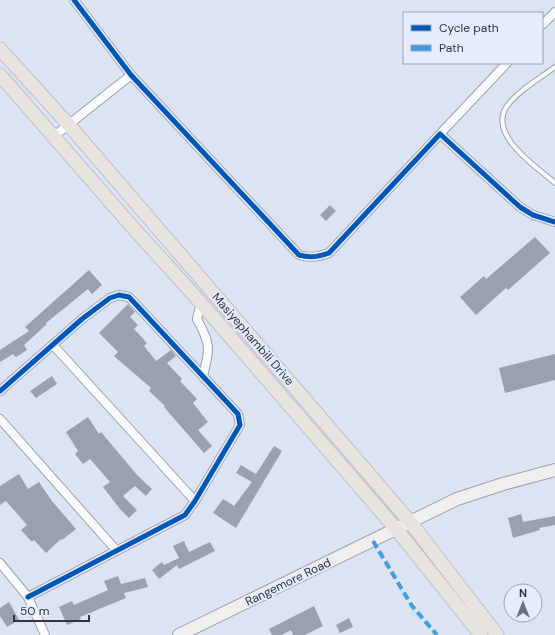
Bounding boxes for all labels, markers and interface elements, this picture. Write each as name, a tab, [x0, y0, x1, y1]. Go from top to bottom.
legend	[403, 12, 543, 64]
text: Cycle path	[439, 20, 499, 36]
text: Path	[439, 40, 464, 56]
street label: Masiyephambili Drive	[208, 289, 298, 389]
street label: Rangemore Road	[242, 554, 334, 610]
north arrow	[503, 583, 543, 623]
text: N	[519, 586, 527, 600]
scale bar	[14, 597, 89, 623]
text: 50 m	[20, 603, 49, 619]

